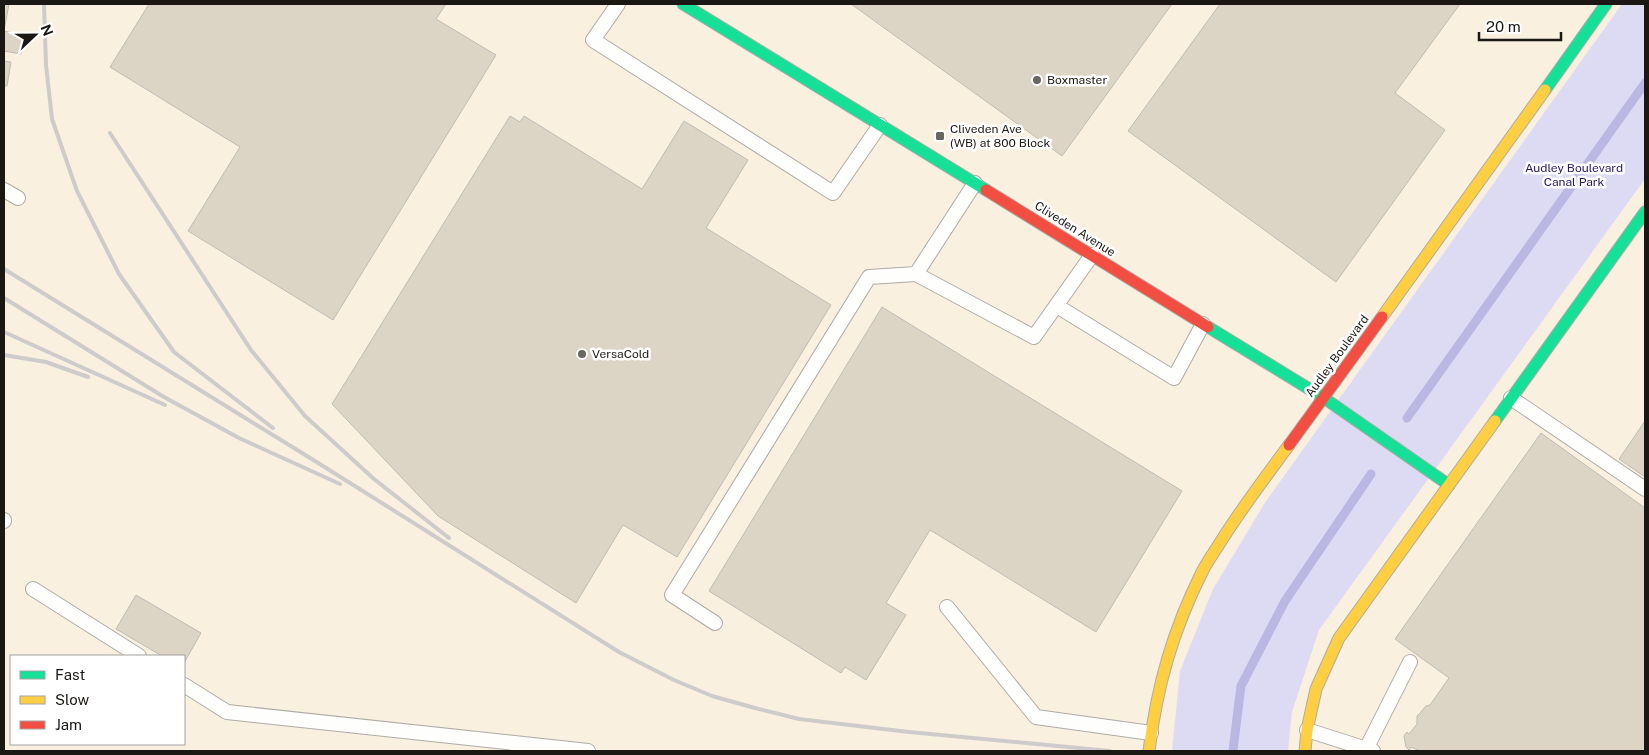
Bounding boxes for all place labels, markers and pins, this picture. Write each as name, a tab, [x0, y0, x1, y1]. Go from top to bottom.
place label: Boxmaster	[1047, 73, 1107, 87]
marker: Boxmaster	[1031, 74, 1043, 86]
place label: Cliveden Ave (WB) at 800 Block	[950, 122, 1050, 150]
marker: Cliveden Ave (WB) at 800 Block	[934, 130, 946, 142]
place label: VersaCold	[592, 347, 649, 361]
marker: VersaCold	[576, 348, 588, 360]

